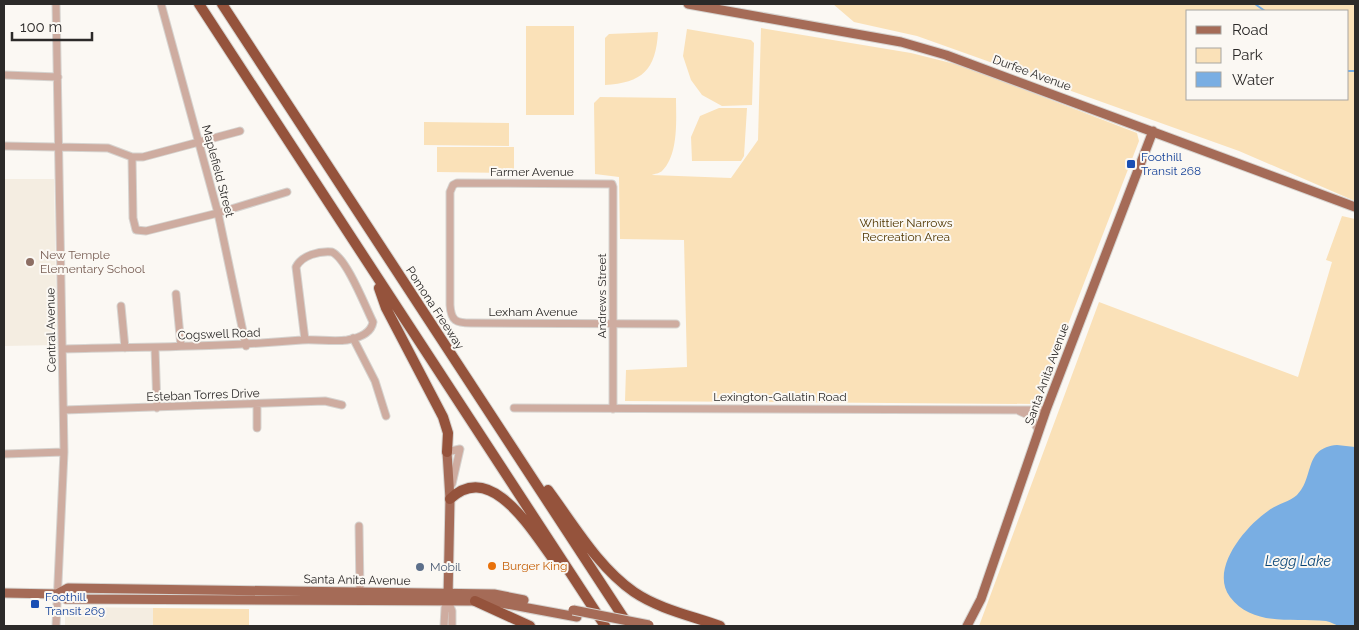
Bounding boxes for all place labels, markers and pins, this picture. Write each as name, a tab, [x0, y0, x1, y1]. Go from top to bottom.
place label: Foothill Transit 268	[1141, 150, 1201, 178]
marker: Foothill Transit 268	[1125, 158, 1137, 170]
place label: New Temple Elementary School	[40, 248, 146, 276]
marker: New Temple Elementary School	[24, 256, 36, 268]
place label: Burger King	[502, 559, 567, 573]
place label: Mobil	[430, 560, 462, 574]
marker: Burger King	[486, 560, 498, 572]
marker: Mobil	[414, 561, 426, 573]
place label: Foothill Transit 269	[45, 590, 105, 618]
marker: Foothill Transit 269	[29, 598, 41, 610]

